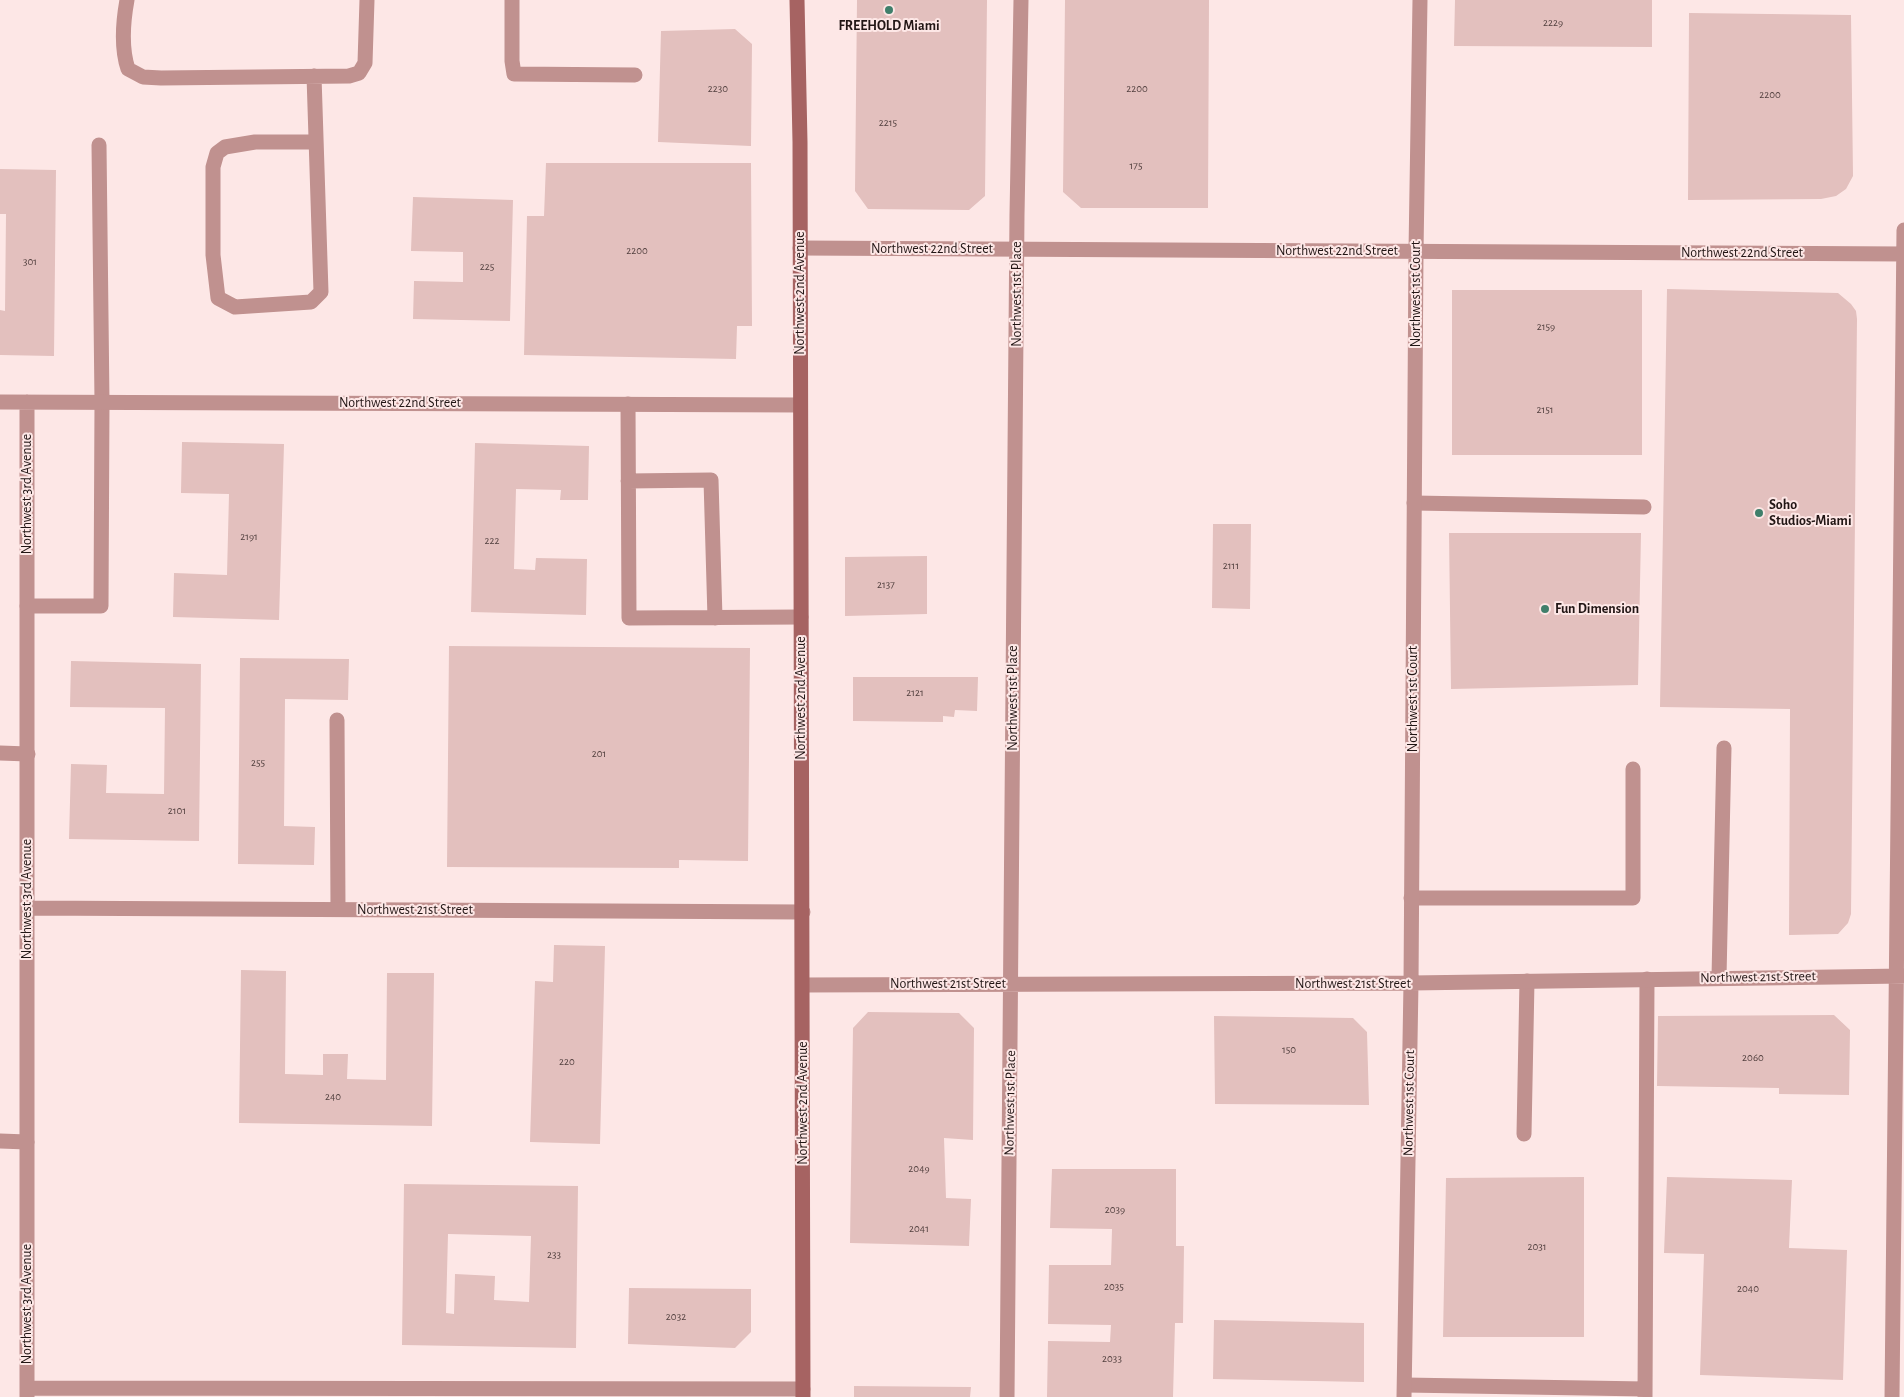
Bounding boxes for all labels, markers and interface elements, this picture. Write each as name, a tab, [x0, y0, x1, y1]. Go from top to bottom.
marker: FREEHOLD Miami	[883, 4, 895, 16]
house number: 2229	[1543, 16, 1563, 30]
place label: FREEHOLD Miami	[838, 18, 940, 34]
house number: 2230	[708, 82, 728, 96]
house number: 2200	[1126, 82, 1148, 96]
house number: 2200	[1759, 88, 1781, 102]
house number: 2215	[879, 116, 897, 130]
house number: 175	[1130, 159, 1142, 173]
street label: Northwest 2nd Avenue	[792, 231, 808, 355]
street label: Northwest 22nd Street	[871, 241, 993, 257]
street label: Northwest 1st Place	[1009, 241, 1025, 347]
street label: Northwest 1st Court	[1408, 241, 1424, 347]
street label: Northwest 22nd Street	[1276, 243, 1398, 259]
house number: 2200	[626, 244, 648, 258]
street label: Northwest 22nd Street	[1681, 245, 1803, 261]
house number: 301	[23, 255, 37, 269]
house number: 225	[480, 260, 494, 274]
house number: 2159	[1537, 320, 1555, 334]
street label: Northwest 22nd Street	[339, 395, 461, 411]
house number: 2151	[1536, 403, 1554, 417]
street label: Northwest 3rd Avenue	[19, 434, 35, 554]
place label: Soho Studios-Miami	[1769, 497, 1852, 530]
marker: Soho Studios-Miami	[1753, 507, 1765, 519]
house number: 2191	[240, 530, 258, 544]
house number: 222	[484, 534, 500, 548]
house number: 2111	[1223, 559, 1239, 573]
house number: 2137	[877, 578, 895, 592]
place label: Fun Dimension	[1555, 601, 1639, 617]
marker: Fun Dimension	[1539, 603, 1551, 615]
street label: Northwest 2nd Avenue	[793, 636, 809, 760]
street label: Northwest 1st Place	[1005, 645, 1021, 751]
street label: Northwest 1st Court	[1405, 646, 1421, 752]
house number: 2121	[906, 686, 924, 700]
house number: 201	[592, 747, 606, 761]
house number: 255	[251, 756, 265, 770]
house number: 2101	[168, 804, 186, 818]
street label: Northwest 3rd Avenue	[19, 839, 35, 959]
street label: Northwest 21st Street	[357, 902, 473, 918]
street label: Northwest 21st Street	[1700, 968, 1816, 986]
street label: Northwest 21st Street	[890, 976, 1006, 992]
street label: Northwest 21st Street	[1295, 976, 1411, 992]
street label: Northwest 2nd Avenue	[795, 1041, 811, 1165]
house number: 150	[1282, 1043, 1296, 1057]
street label: Northwest 1st Place	[1001, 1050, 1019, 1156]
street label: Northwest 1st Court	[1400, 1050, 1418, 1156]
house number: 2060	[1742, 1051, 1764, 1065]
house number: 220	[559, 1055, 575, 1069]
house number: 240	[325, 1090, 341, 1104]
house number: 2049	[908, 1162, 930, 1176]
house number: 2039	[1105, 1203, 1125, 1217]
house number: 2041	[909, 1222, 929, 1236]
house number: 2031	[1527, 1240, 1547, 1254]
street label: Northwest 3rd Avenue	[19, 1244, 35, 1364]
house number: 233	[547, 1248, 561, 1262]
house number: 2035	[1104, 1280, 1124, 1294]
house number: 2040	[1737, 1282, 1759, 1296]
house number: 2032	[666, 1310, 686, 1324]
house number: 2033	[1102, 1352, 1122, 1366]

